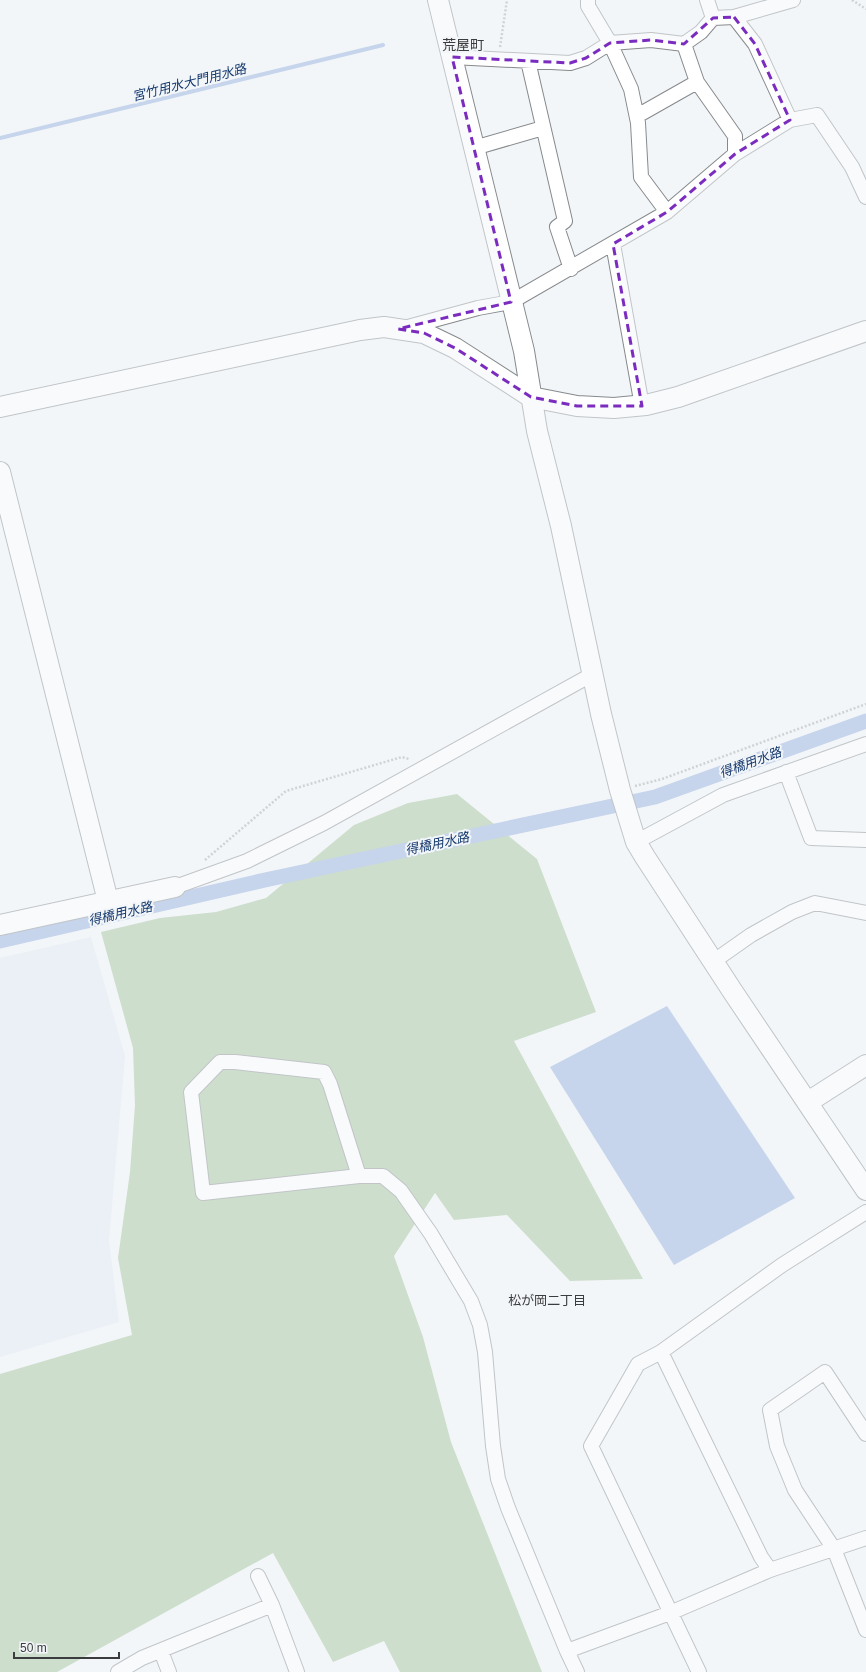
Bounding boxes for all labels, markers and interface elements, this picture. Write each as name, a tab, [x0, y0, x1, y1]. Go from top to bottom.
district label: 荒屋町	[442, 37, 484, 53]
water label: 宮竹用水大門用水路	[131, 61, 249, 104]
water label: 得橋用水路	[717, 744, 784, 781]
water label: 得橋用水路	[404, 829, 471, 858]
water label: 得橋用水路	[87, 899, 154, 928]
district label: 松が岡二丁目	[508, 1293, 586, 1308]
scale bar	[14, 1634, 119, 1660]
text: 50 m	[20, 1641, 47, 1655]

